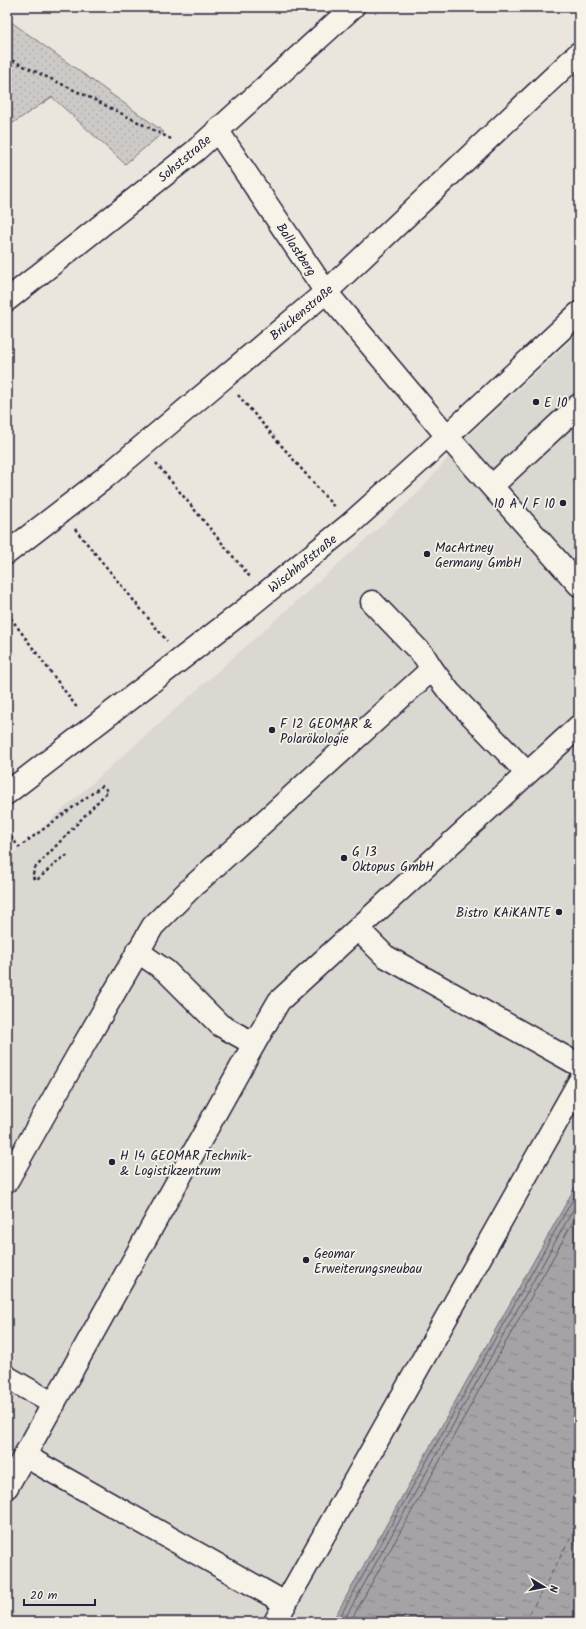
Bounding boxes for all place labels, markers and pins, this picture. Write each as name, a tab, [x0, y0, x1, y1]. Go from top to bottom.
place label: E 10	[544, 393, 568, 414]
marker: E 10	[531, 397, 541, 407]
place label: 10 A / F 10	[494, 494, 555, 515]
marker: 10 A / F 10	[558, 498, 568, 508]
place label: MacArtney Germany GmbH	[435, 538, 522, 574]
marker: MacArtney Germany GmbH	[422, 549, 432, 559]
place label: F 12 GEOMAR & Polarökologie	[280, 714, 373, 750]
marker: F 12 GEOMAR & Polarökologie	[267, 725, 277, 735]
place label: G 13 Oktopus GmbH	[352, 842, 434, 878]
marker: G 13 Oktopus GmbH	[339, 853, 349, 863]
place label: Bistro KAiKANTE	[456, 903, 551, 924]
marker: Bistro KAiKANTE	[554, 907, 564, 917]
place label: H 14 GEOMAR Technik- & Logistikzentrum	[120, 1146, 253, 1182]
marker: H 14 GEOMAR Technik- & Logistikzentrum	[107, 1157, 117, 1167]
place label: Geomar Erweiterungsneubau	[314, 1244, 423, 1280]
marker: Geomar Erweiterungsneubau	[301, 1255, 311, 1265]

